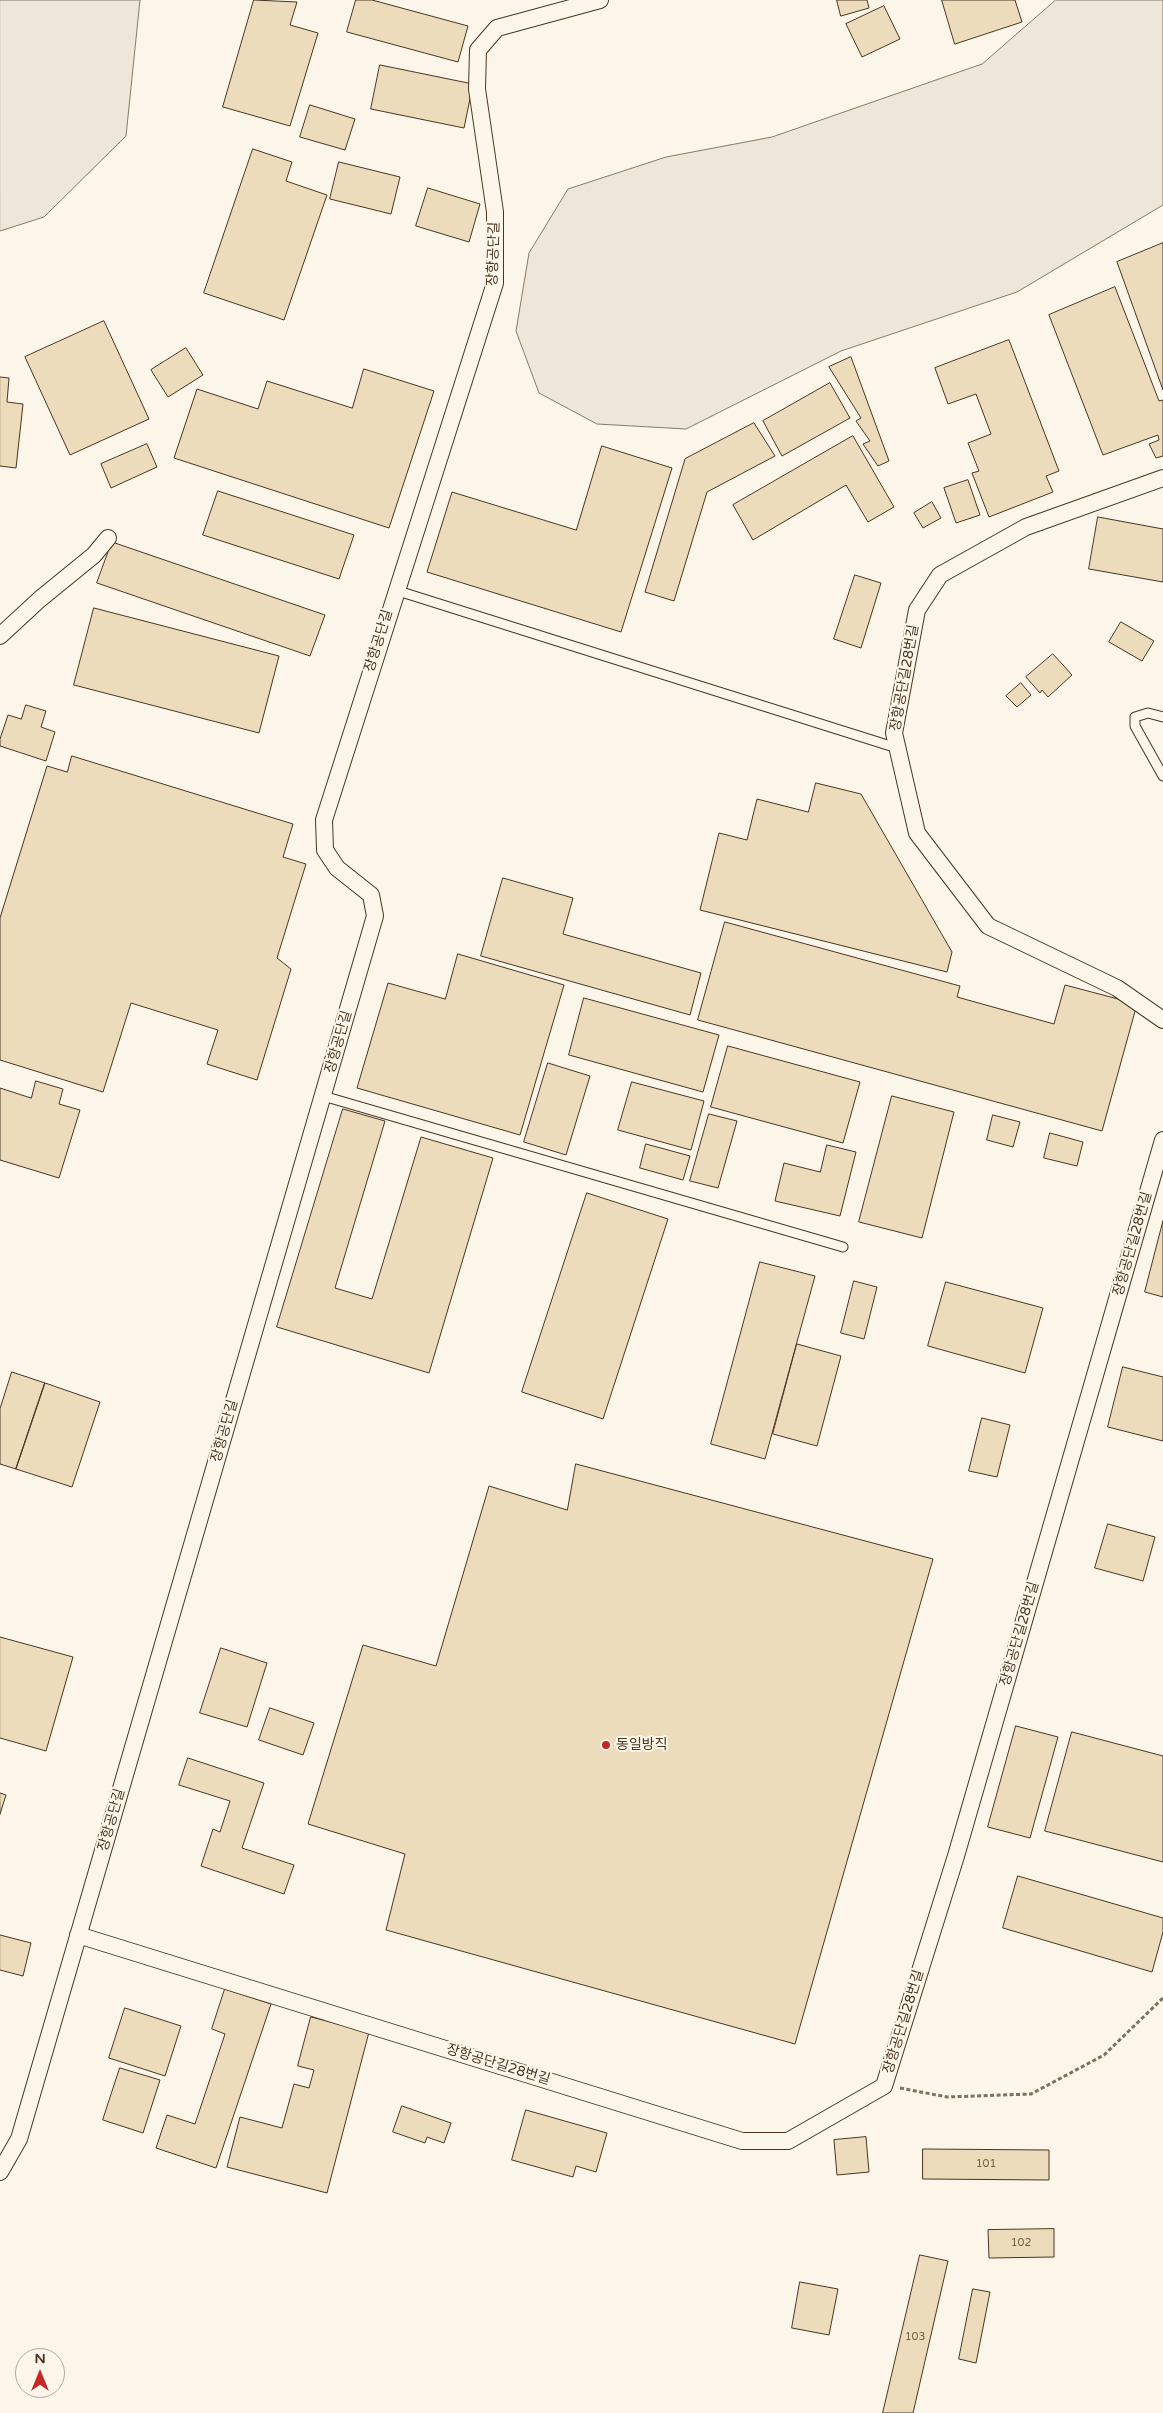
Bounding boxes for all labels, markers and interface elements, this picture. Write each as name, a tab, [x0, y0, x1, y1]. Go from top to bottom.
street label: 장항공단길	[484, 222, 504, 286]
street label: 장항공단길	[362, 608, 396, 674]
street label: 장항공단길28번길	[887, 623, 923, 733]
street label: 장항공단길	[322, 1009, 356, 1075]
street label: 장항공단길28번길	[1110, 1190, 1156, 1298]
street label: 장항공단길	[208, 1398, 242, 1464]
street label: 장항공단길28번길	[997, 1580, 1043, 1688]
place label: 동일방직	[616, 1737, 668, 1753]
marker: 동일방직	[600, 1739, 612, 1751]
street label: 장항공단길	[95, 1787, 129, 1853]
street label: 장항공단길28번길	[880, 1968, 928, 2076]
street label: 장항공단길28번길	[444, 2041, 552, 2089]
house number: 101	[976, 2157, 996, 2171]
house number: 102	[1011, 2236, 1031, 2250]
house number: 103	[905, 2330, 925, 2344]
north arrow	[15, 2348, 65, 2398]
text: N	[34, 2350, 46, 2367]

